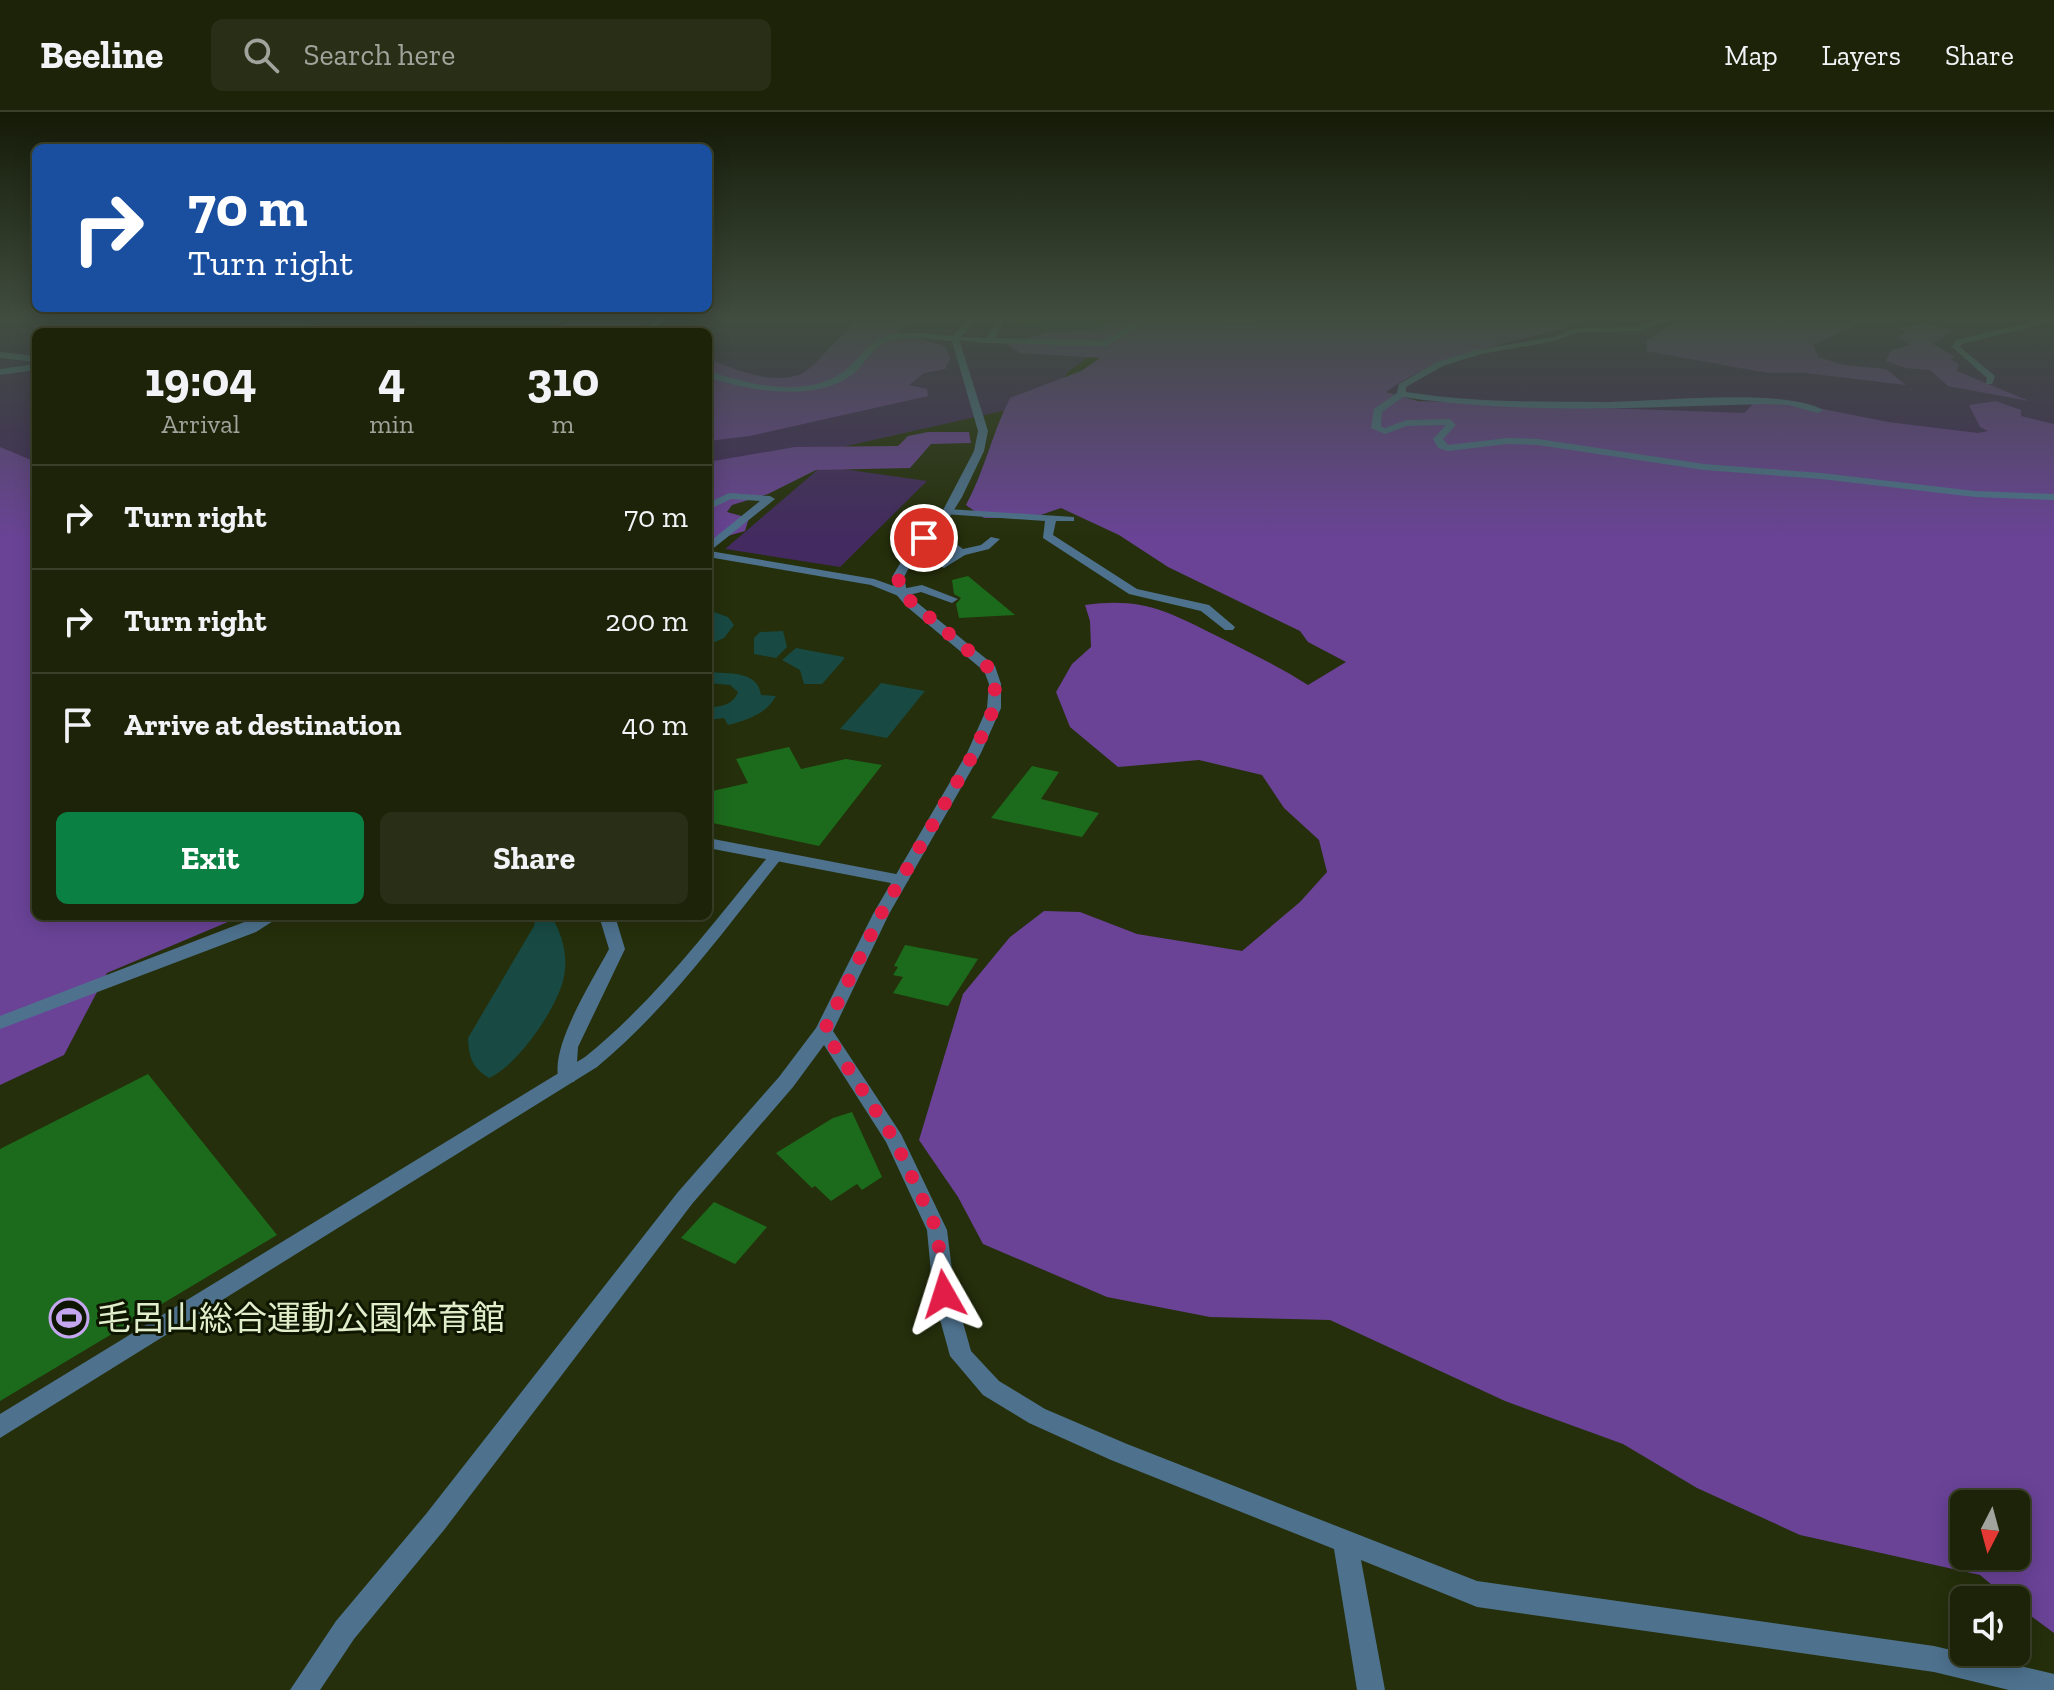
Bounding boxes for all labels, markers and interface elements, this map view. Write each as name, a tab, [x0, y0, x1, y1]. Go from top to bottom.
search box	[211, 19, 771, 91]
text: Beeline	[40, 32, 163, 78]
icon: search	[239, 33, 283, 77]
text: Search here	[303, 37, 455, 73]
text: Map	[1724, 39, 1778, 72]
text: Layers	[1822, 39, 1901, 72]
text: Share	[1945, 39, 2014, 72]
text: 70 m	[188, 173, 308, 240]
icon: right	[56, 176, 160, 280]
text: Turn right	[188, 241, 353, 284]
text: 19:04	[145, 351, 257, 408]
text: 4	[378, 351, 405, 408]
text: 310	[527, 351, 599, 408]
text: Arrival	[162, 408, 240, 440]
text: min	[369, 408, 414, 440]
text: m	[552, 408, 574, 440]
icon: right	[56, 495, 100, 539]
text: Turn right	[124, 499, 266, 535]
text: 70 m	[624, 499, 688, 535]
pin	[890, 504, 958, 572]
icon: arrive	[902, 516, 946, 560]
icon: right	[56, 599, 100, 643]
text: Turn right	[124, 603, 266, 639]
text: 200 m	[605, 603, 688, 639]
icon: arrive	[56, 703, 100, 747]
text: Arrive at destination	[124, 707, 401, 743]
text: 40 m	[622, 707, 688, 743]
button: Exit	[56, 812, 364, 904]
button: Share	[380, 812, 688, 904]
position arrow	[902, 1252, 986, 1336]
sports icon: 毛呂山総合運動公園体育館	[48, 1297, 90, 1339]
place label: 毛呂山総合運動公園体育館	[97, 1298, 505, 1339]
north arrow	[1950, 1490, 2030, 1570]
map controls	[1950, 1490, 2030, 1666]
button: sound	[1950, 1586, 2030, 1666]

